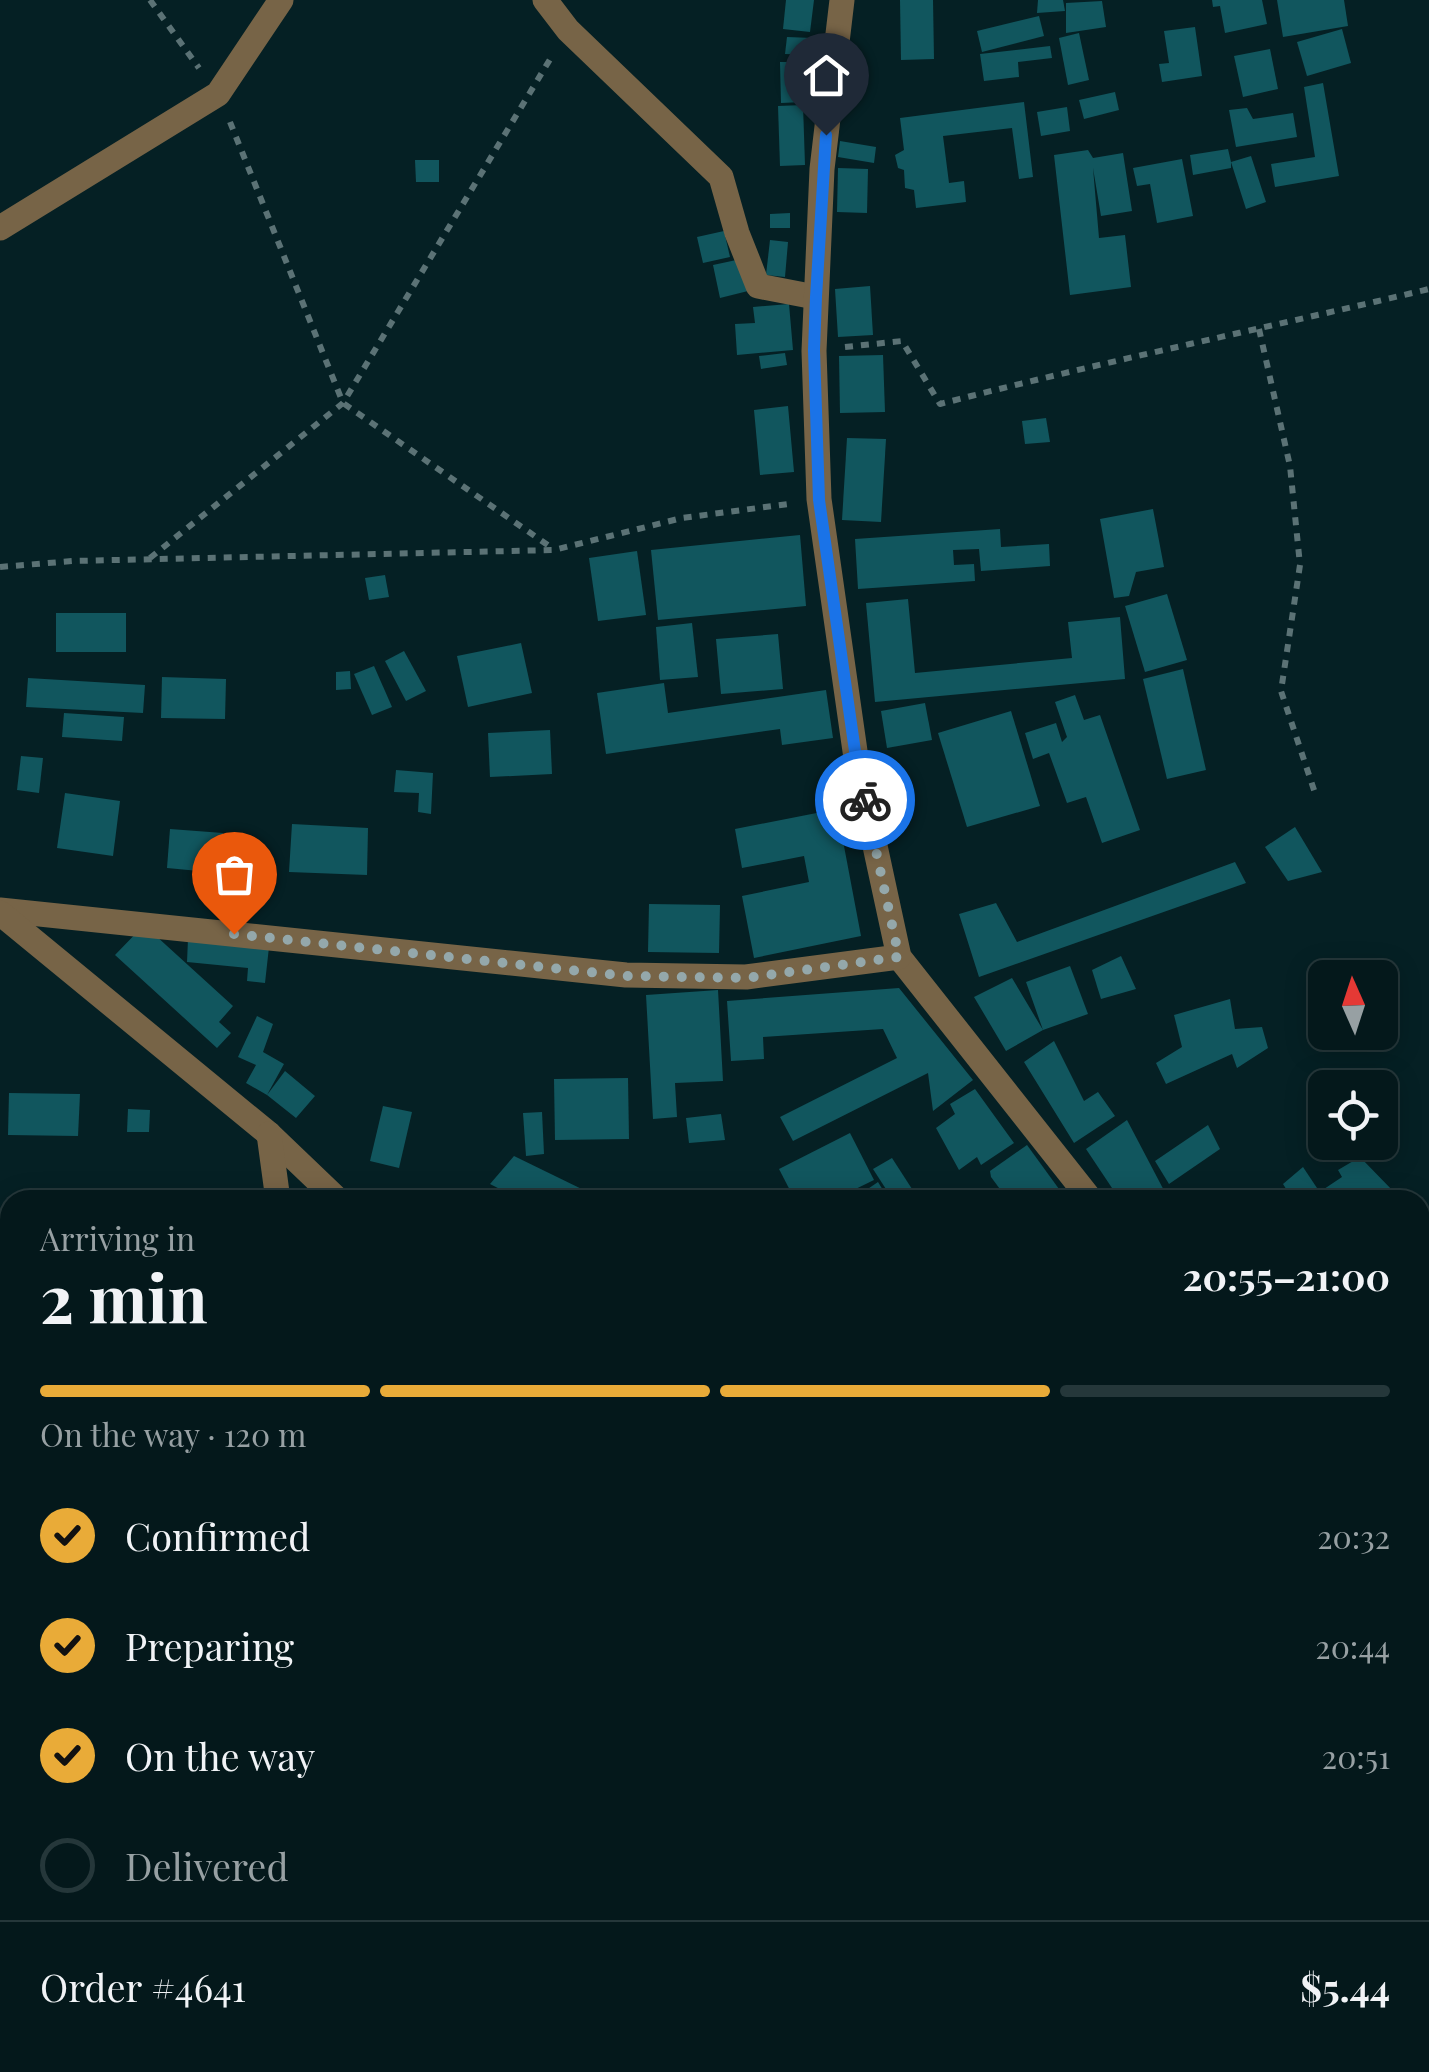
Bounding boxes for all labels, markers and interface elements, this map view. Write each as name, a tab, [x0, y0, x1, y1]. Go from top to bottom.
pin	[784, 33, 869, 136]
icon: home	[799, 48, 854, 103]
courier	[815, 750, 915, 850]
icon: bike	[838, 773, 893, 828]
pin	[192, 832, 277, 935]
icon: bag	[207, 847, 262, 902]
north arrow	[1308, 960, 1398, 1050]
map controls	[1308, 960, 1398, 1160]
button: locate	[1308, 1070, 1398, 1160]
text: Arriving in	[40, 1216, 195, 1259]
text: 20:55–21:00	[1183, 1250, 1390, 1301]
text: 2 min	[40, 1253, 208, 1339]
text: On the way · 120 m	[40, 1412, 306, 1455]
icon: check	[40, 1508, 95, 1563]
text: Confirmed	[125, 1510, 310, 1561]
text: 20:32	[1317, 1514, 1390, 1557]
icon: check	[40, 1618, 95, 1673]
text: Preparing	[125, 1620, 294, 1671]
text: 20:44	[1315, 1624, 1390, 1667]
icon: check	[40, 1728, 95, 1783]
text: On the way	[125, 1730, 315, 1781]
text: 20:51	[1322, 1734, 1390, 1777]
text: Delivered	[125, 1840, 289, 1891]
text: Order #4641	[40, 1961, 246, 2012]
text: $5.44	[1300, 1961, 1390, 2012]

